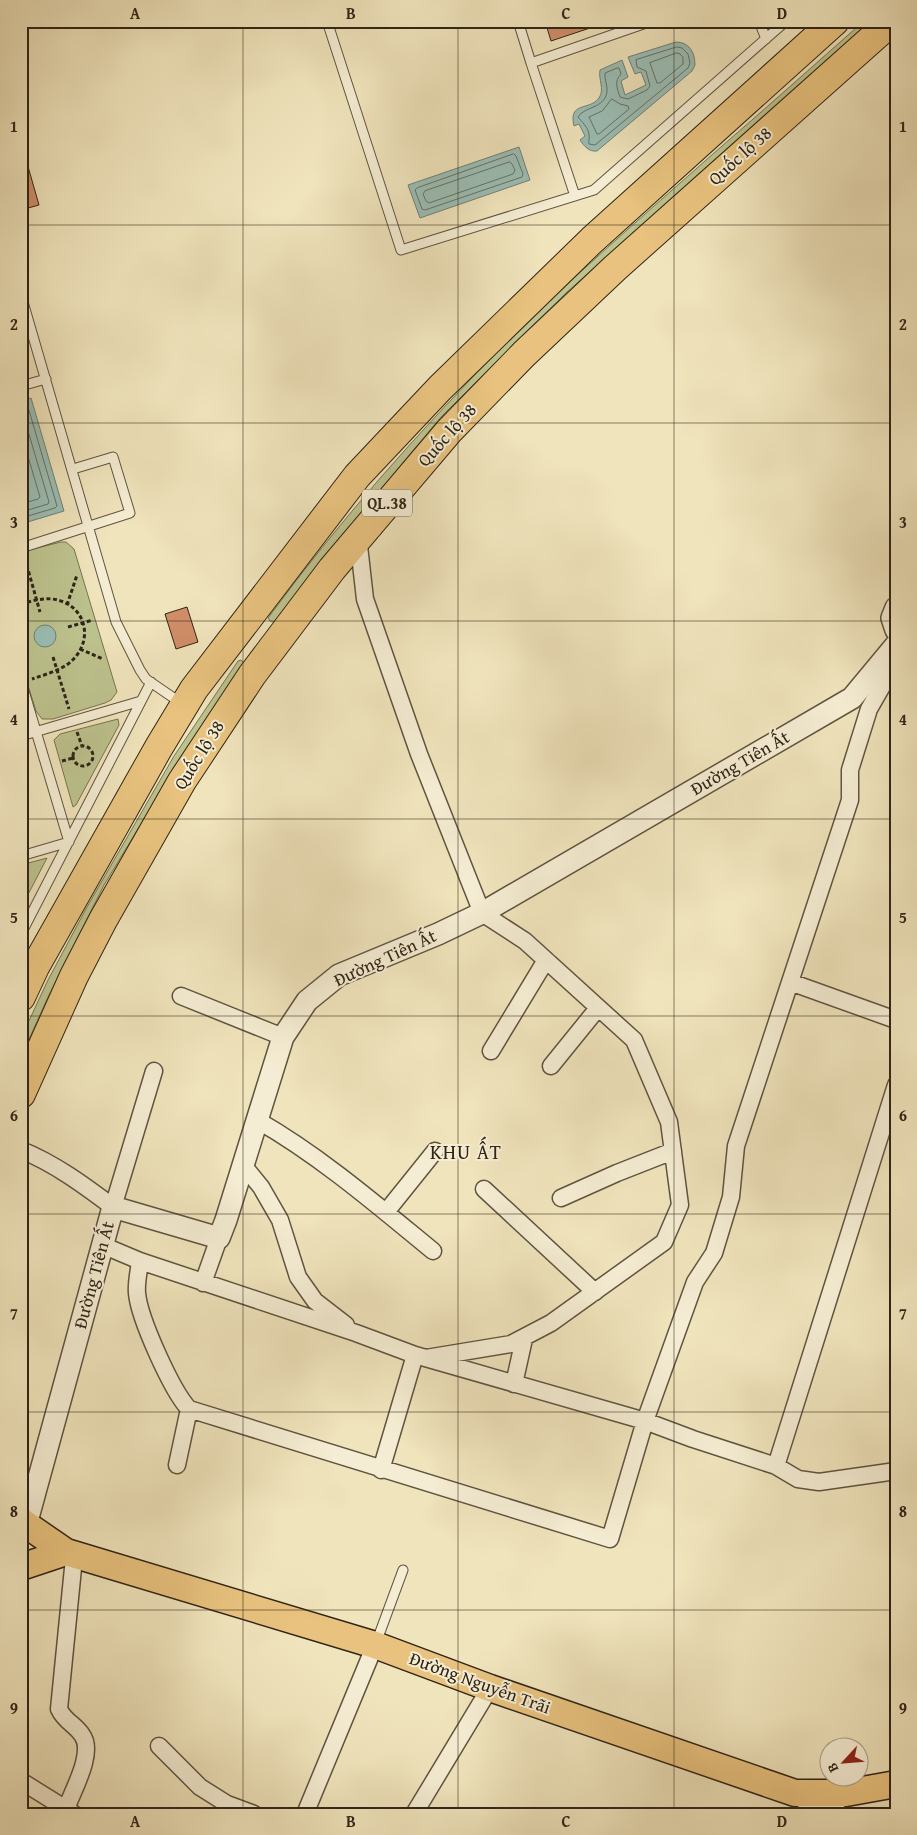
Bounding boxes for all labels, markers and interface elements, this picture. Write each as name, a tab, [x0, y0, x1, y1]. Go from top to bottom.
text: A	[130, 1, 141, 25]
text: B	[346, 1, 356, 25]
text: C	[561, 1, 571, 25]
text: D	[777, 1, 787, 25]
text: 1	[10, 114, 18, 138]
text: 1	[899, 114, 907, 138]
street label: Quốc lộ 38	[702, 120, 777, 192]
text: 2	[10, 312, 18, 336]
text: 2	[899, 312, 907, 336]
street label: Quốc lộ 38	[411, 397, 483, 472]
road number: QL.38	[362, 489, 412, 516]
text: 3	[10, 510, 18, 534]
text: 3	[899, 510, 907, 534]
text: 4	[10, 707, 18, 731]
text: 4	[899, 707, 907, 731]
street label: Quốc lộ 38	[167, 715, 231, 795]
street label: Đường Tiên Ất	[685, 722, 795, 802]
text: 5	[10, 905, 18, 929]
text: 5	[899, 905, 907, 929]
street label: Đường Tiên Ất	[329, 921, 441, 993]
text: 6	[10, 1103, 18, 1127]
text: 6	[899, 1103, 907, 1127]
district label: KHU ẤT	[430, 1136, 502, 1166]
street label: Đường Tiên Ất	[65, 1217, 121, 1332]
text: 7	[10, 1301, 18, 1325]
text: 7	[899, 1301, 907, 1325]
text: 8	[10, 1499, 18, 1523]
text: 8	[899, 1499, 907, 1523]
street label: Đường Nguyễn Trãi	[406, 1644, 555, 1721]
text: 9	[10, 1696, 18, 1720]
text: 9	[899, 1696, 907, 1720]
north arrow	[820, 1738, 870, 1788]
text: B	[821, 1759, 843, 1776]
text: A	[130, 1809, 141, 1833]
text: B	[346, 1809, 356, 1833]
text: C	[561, 1809, 571, 1833]
text: D	[777, 1809, 787, 1833]

